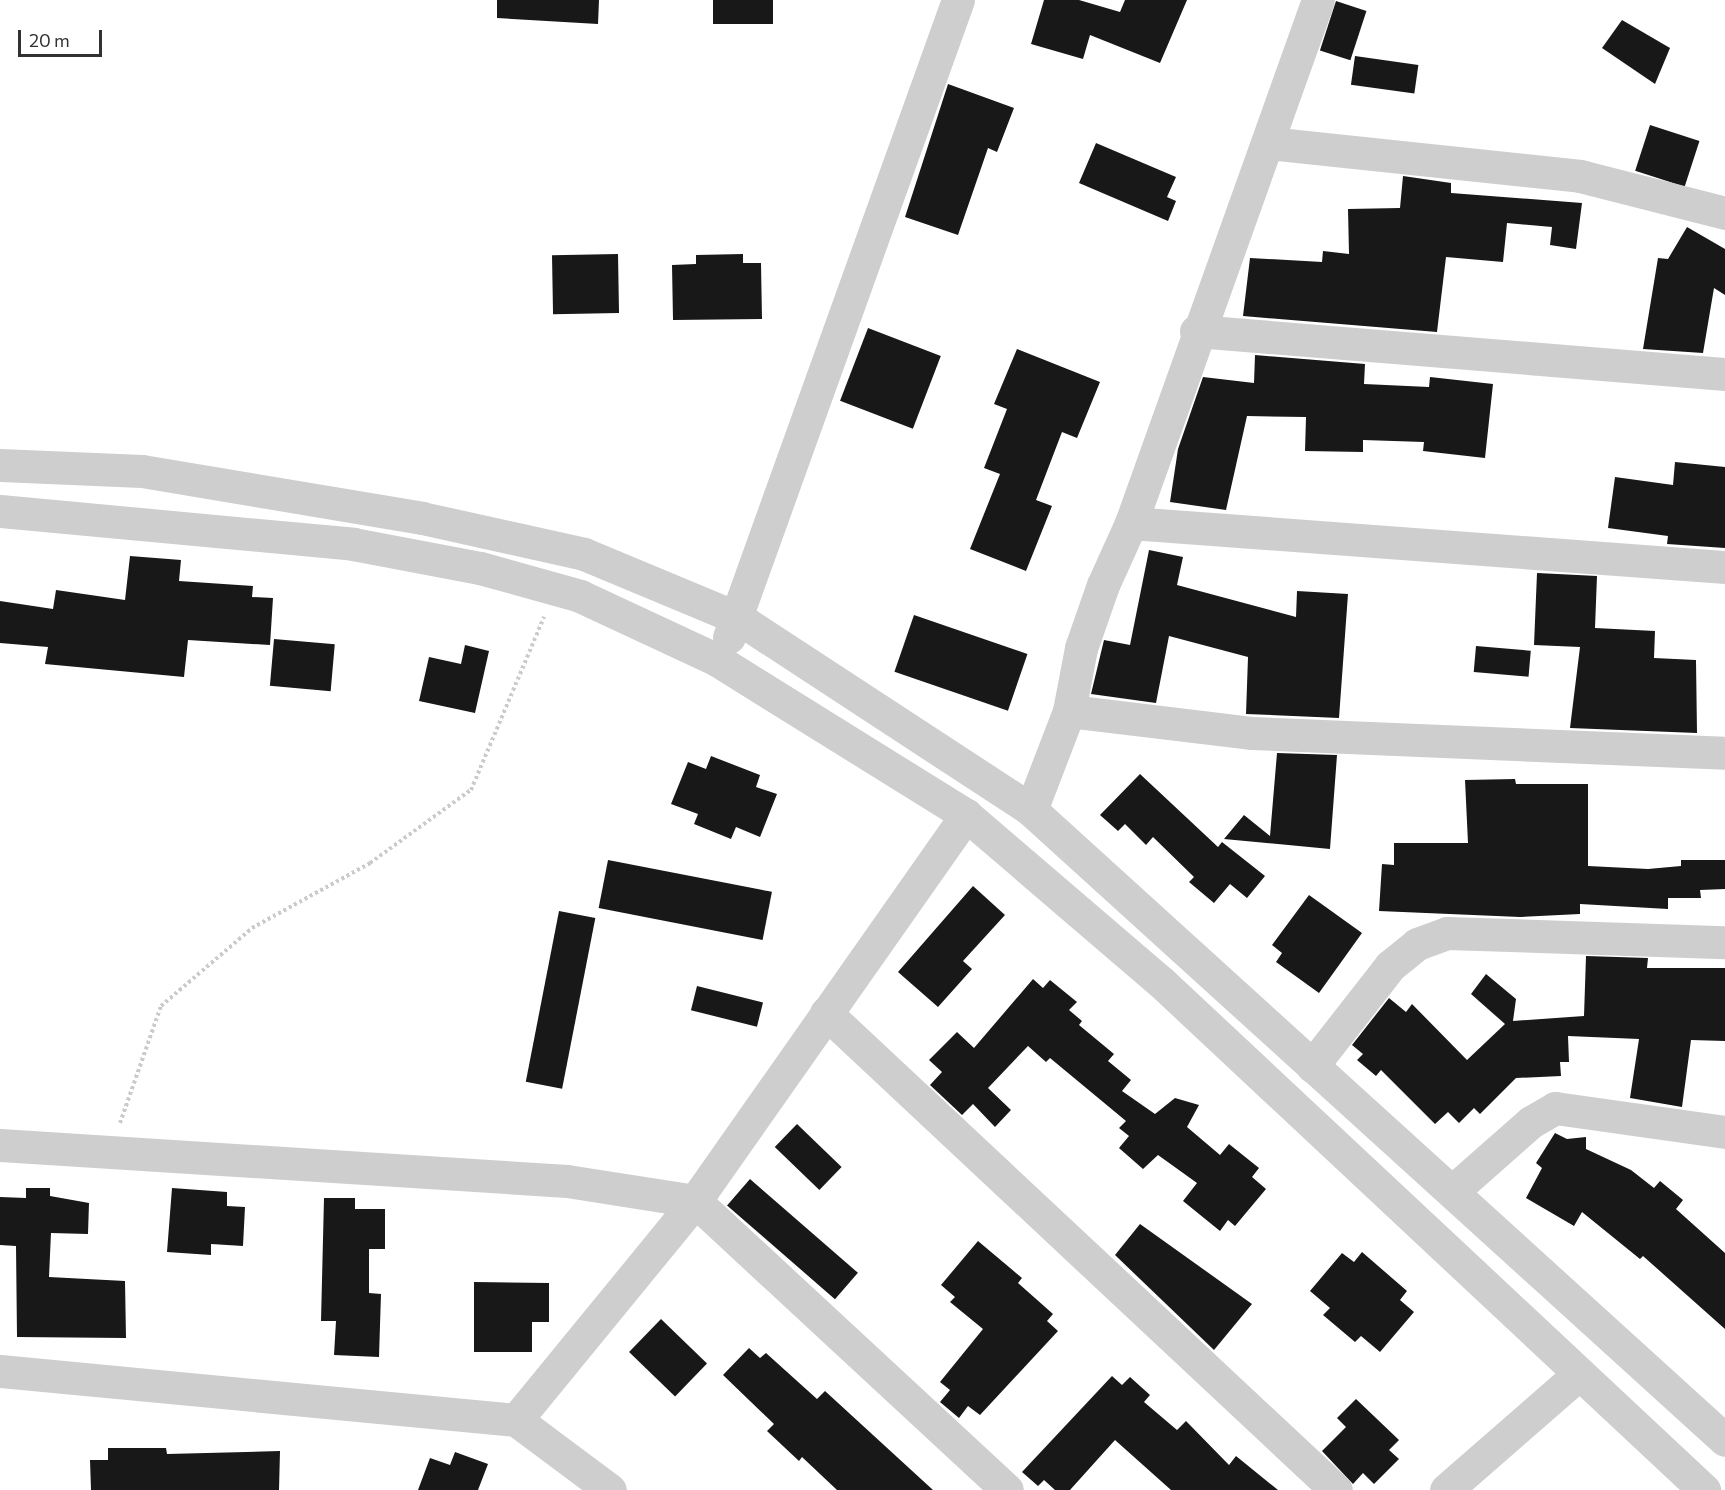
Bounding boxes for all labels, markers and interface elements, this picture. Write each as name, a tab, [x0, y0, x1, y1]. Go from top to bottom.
scale bar	[21, 18, 105, 56]
text: 20 m	[29, 29, 70, 51]

